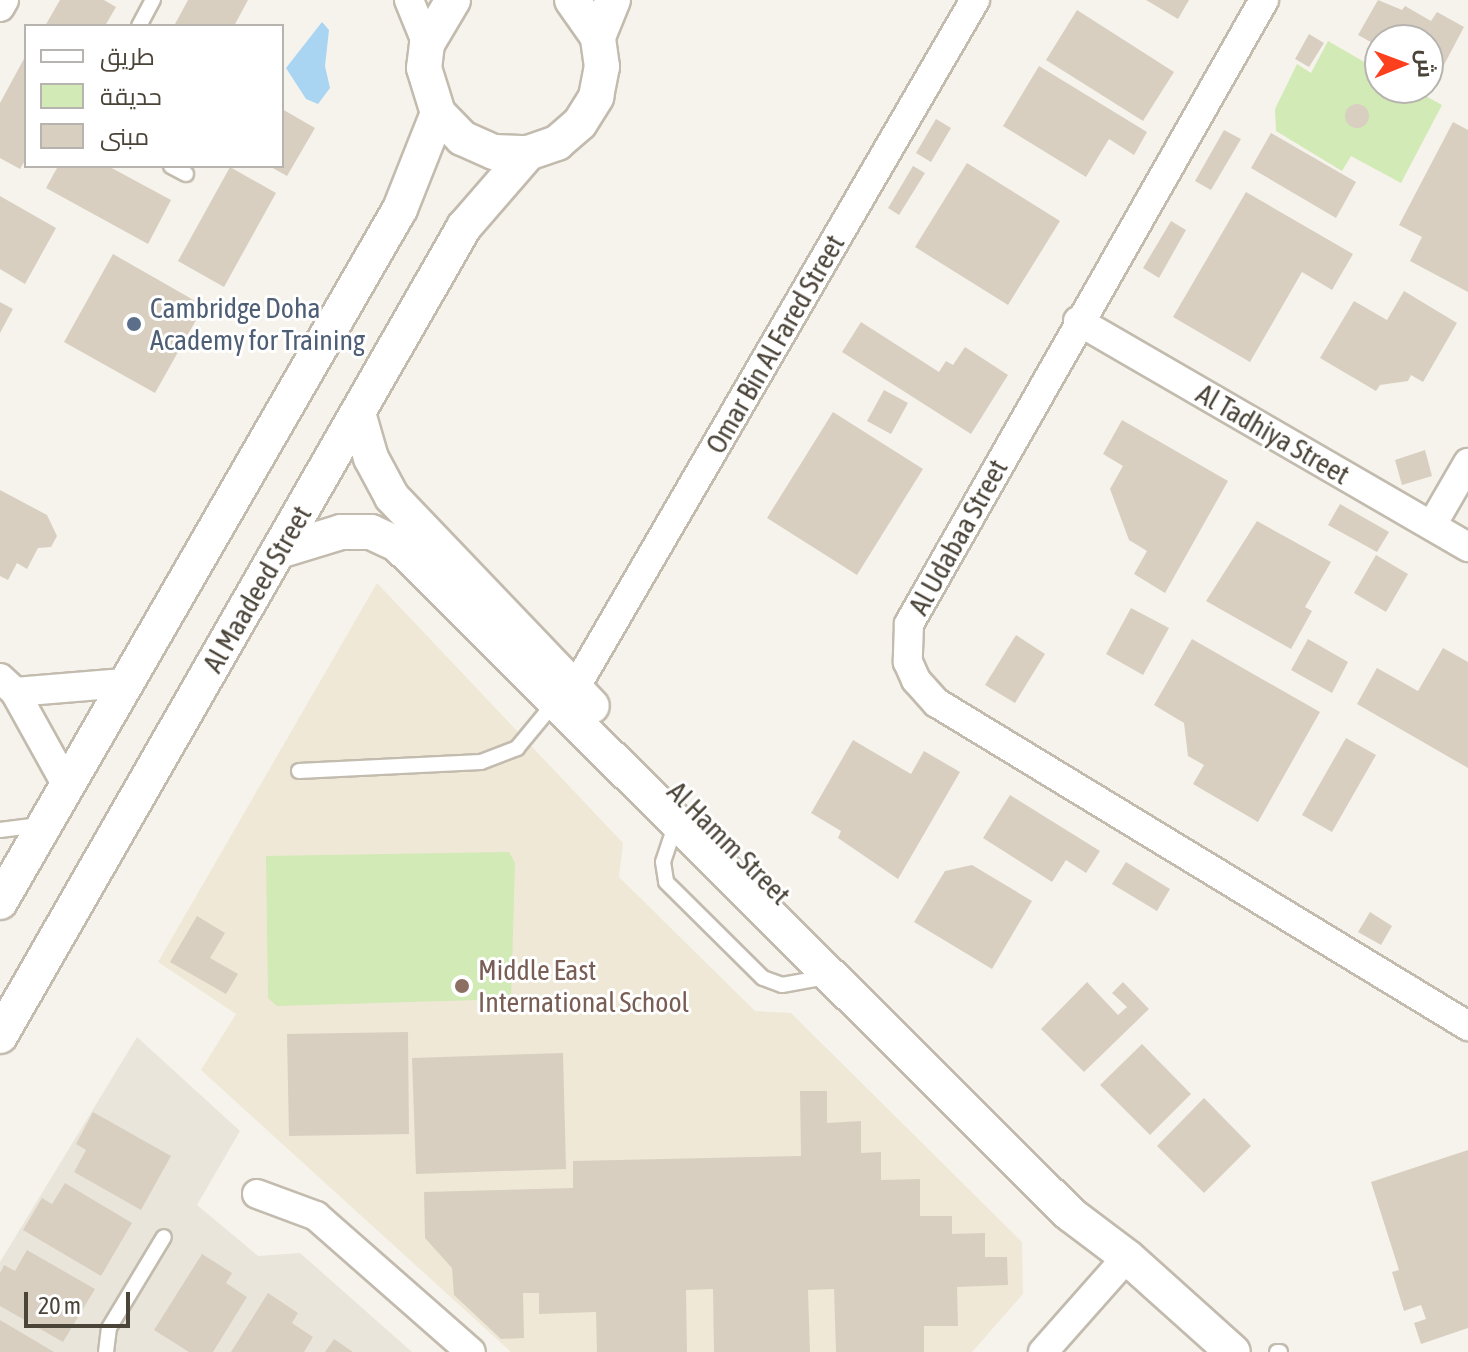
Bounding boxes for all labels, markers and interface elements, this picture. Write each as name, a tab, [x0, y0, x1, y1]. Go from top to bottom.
legend	[24, 24, 284, 168]
north arrow	[1364, 24, 1444, 104]
text: طريق	[100, 43, 155, 70]
text: ش	[1413, 49, 1439, 78]
text: حديقة	[100, 83, 162, 110]
text: مبنى	[100, 123, 149, 150]
street label: Omar Bin Al Fared Street	[699, 229, 851, 459]
place label: Cambridge Doha Academy for Training	[150, 291, 365, 357]
marker: Cambridge Doha Academy for Training	[125, 315, 143, 333]
street label: Al Tadhiya Street	[1190, 377, 1356, 491]
street label: Al Udabaa Street	[902, 453, 1014, 621]
street label: Al Maadeed Street	[196, 500, 318, 678]
street label: Al Hamm Street	[661, 775, 797, 911]
place label: Middle East International School	[478, 953, 689, 1019]
marker: Middle East International School	[453, 977, 471, 995]
scale bar	[28, 1276, 134, 1326]
text: 20 m	[38, 1292, 81, 1319]

